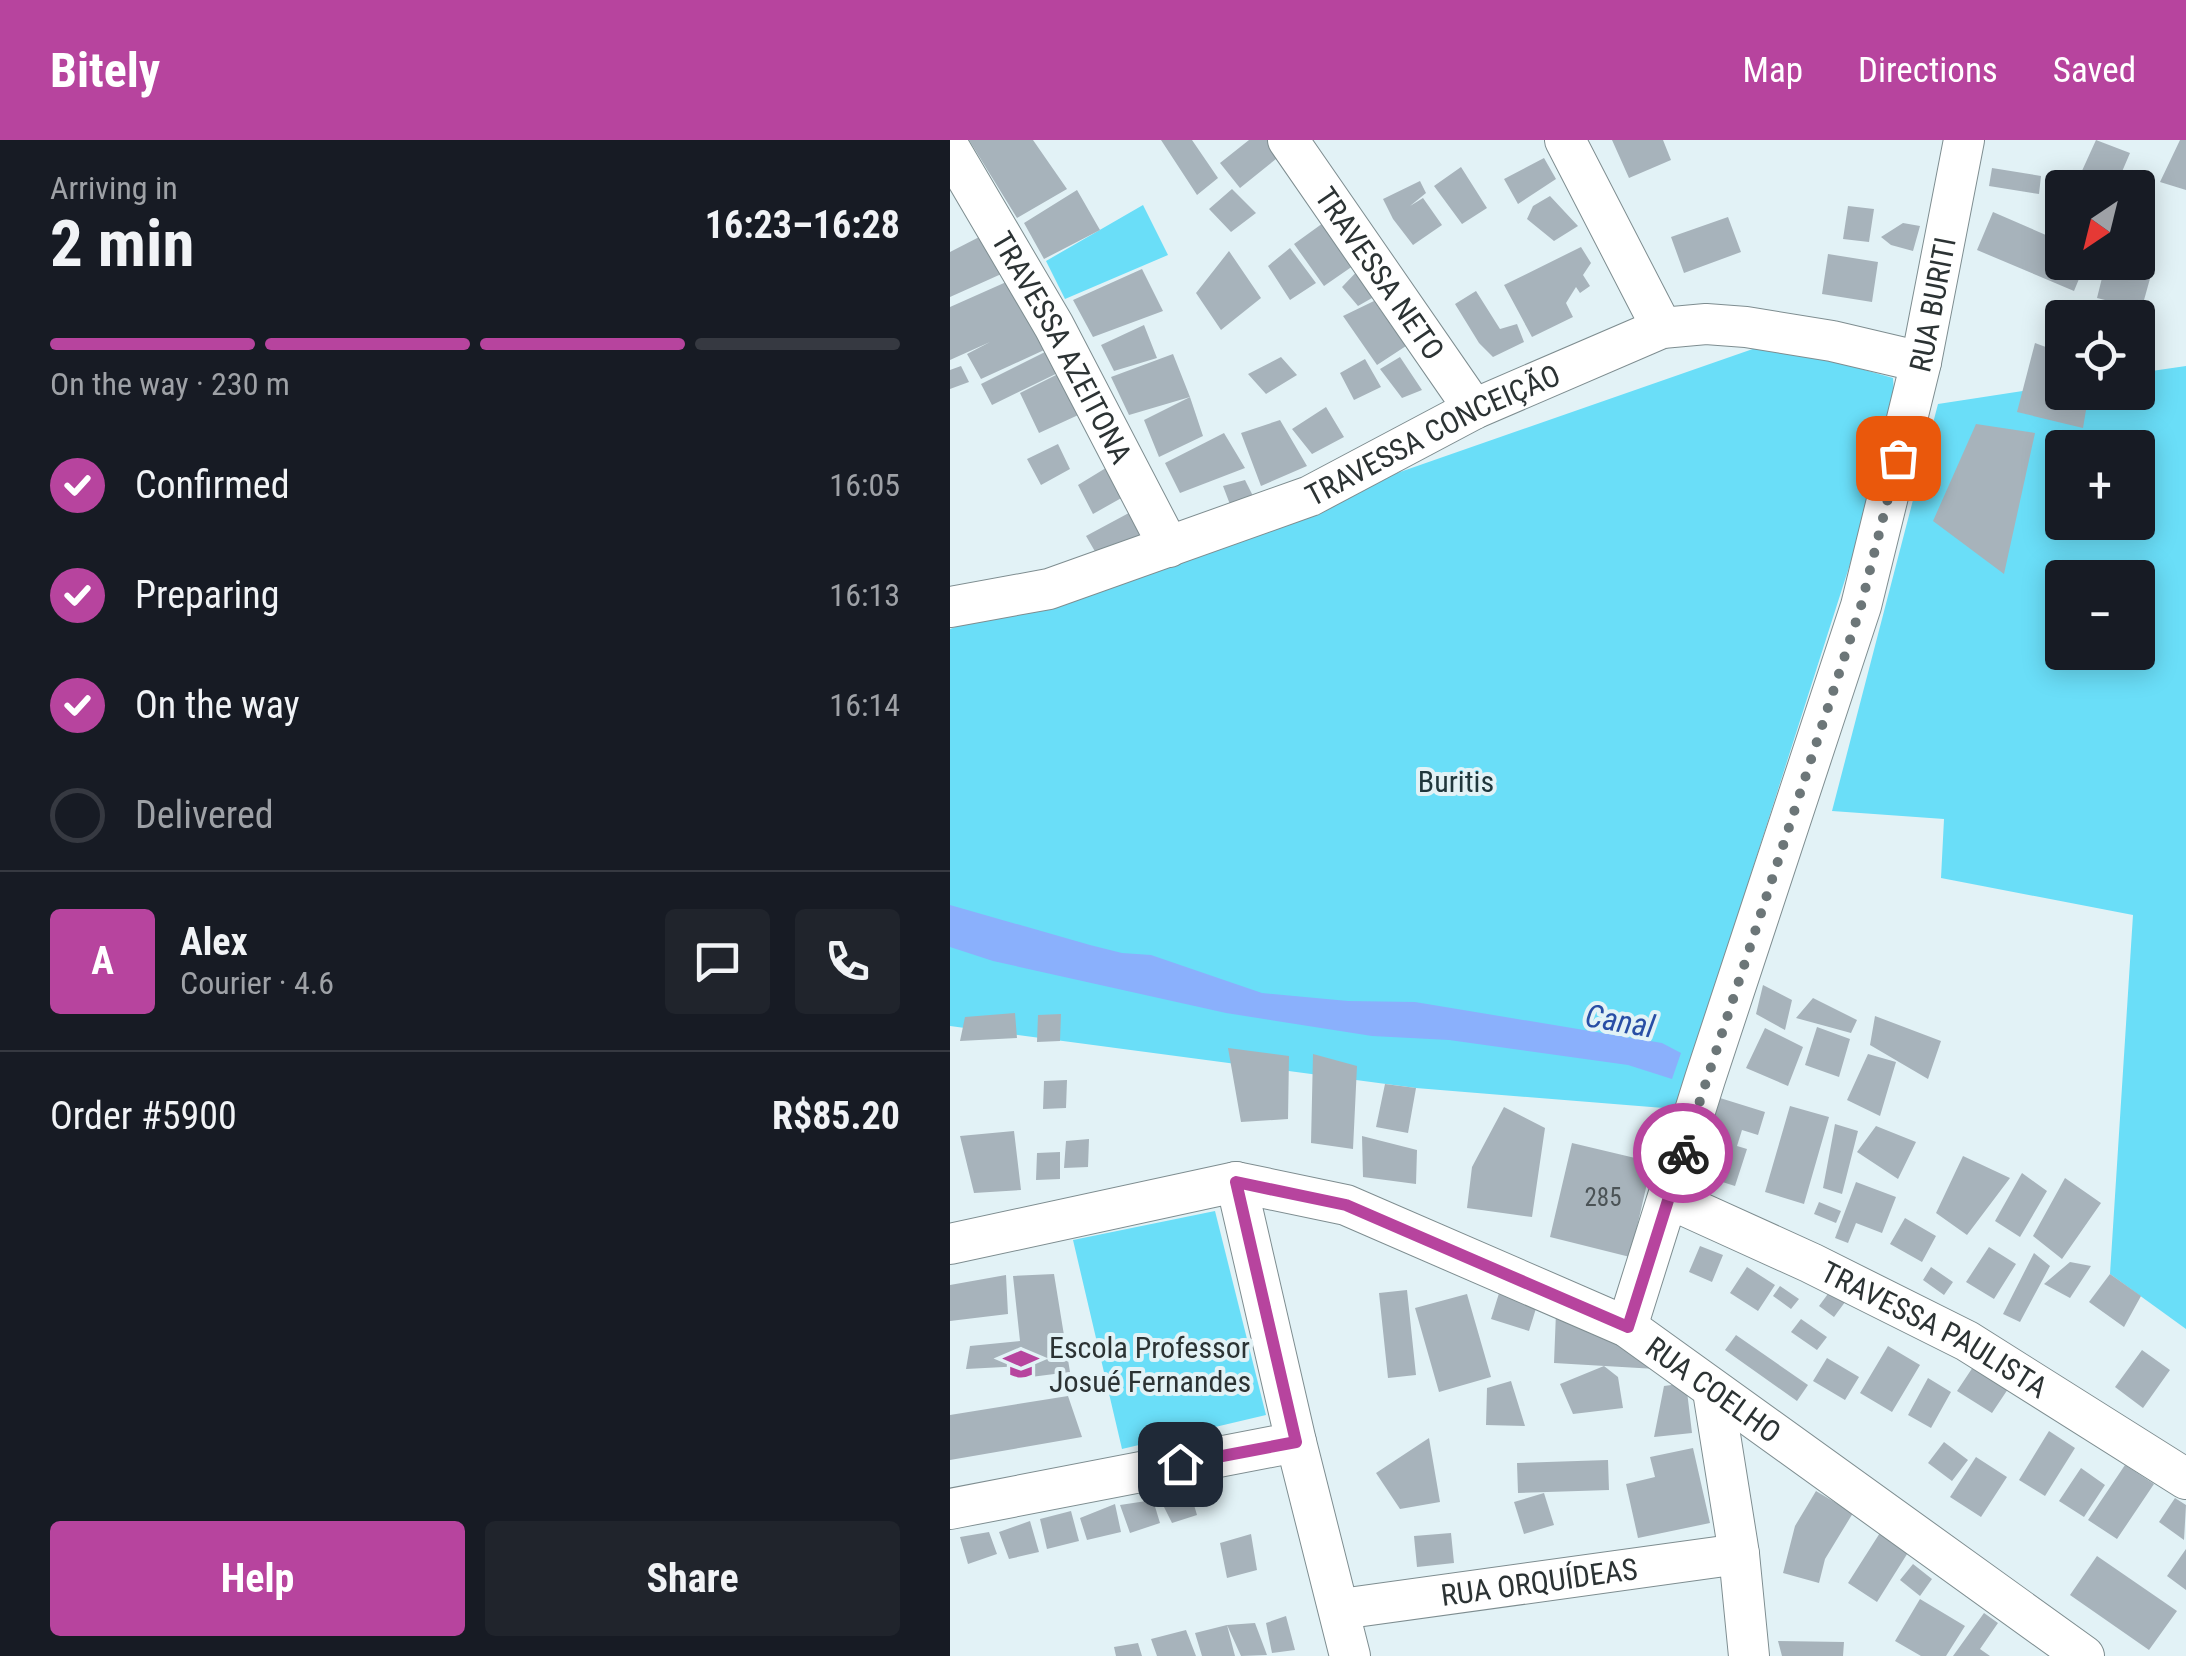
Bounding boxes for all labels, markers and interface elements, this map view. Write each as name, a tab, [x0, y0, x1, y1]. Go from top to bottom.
text: Bitely	[50, 42, 160, 99]
text: Map	[1743, 50, 1803, 91]
text: Directions	[1858, 50, 1998, 91]
text: Saved	[2053, 50, 2136, 91]
text: Arriving in	[50, 169, 178, 207]
north arrow	[2045, 170, 2155, 280]
map controls	[2045, 170, 2155, 670]
street label: TRAVESSA NETO	[1308, 180, 1452, 366]
text: 16:23–16:28	[705, 203, 900, 247]
text: 2 min	[50, 206, 194, 282]
street label: TRAVESSA AZEITONA	[985, 225, 1140, 469]
street label: RUA BURITI	[1902, 234, 1962, 375]
button: locate	[2045, 300, 2155, 410]
street label: TRAVESSA CONCEIÇÃO	[1299, 357, 1565, 513]
text: On the way · 230 m	[50, 365, 290, 403]
pin	[1856, 416, 1941, 501]
button: +	[2045, 430, 2155, 540]
icon: bag	[1871, 431, 1926, 486]
icon: check	[50, 458, 105, 513]
text: Confirmed	[135, 463, 290, 507]
text: 16:05	[829, 466, 900, 504]
button: −	[2045, 560, 2155, 670]
icon: check	[50, 568, 105, 623]
text: Preparing	[135, 573, 280, 617]
text: 16:13	[829, 576, 900, 614]
icon: check	[50, 678, 105, 733]
text: On the way	[135, 683, 300, 727]
text: 16:14	[829, 686, 900, 724]
park label: Buritis	[1418, 764, 1494, 799]
text: Delivered	[135, 793, 274, 837]
button: chat	[665, 909, 770, 1014]
button: phone	[795, 909, 900, 1014]
text: Alex	[180, 920, 248, 964]
text: A	[91, 939, 114, 983]
text: Courier · 4.6	[180, 964, 334, 1002]
water label: Canal	[1582, 996, 1658, 1046]
text: Order #5900	[50, 1094, 237, 1138]
text: R$85.20	[772, 1094, 900, 1138]
courier	[1633, 1103, 1733, 1203]
icon: bike	[1656, 1126, 1711, 1181]
house number: 285	[1584, 1183, 1622, 1212]
street label: TRAVESSA PAULISTA	[1816, 1254, 2054, 1405]
street label: RUA COELHO	[1639, 1329, 1788, 1450]
place label: Escola Professor Josué Fernandes	[1049, 1330, 1251, 1399]
school or university icon: Escola Professor Josué Fernandes	[1002, 1345, 1040, 1383]
pin	[1138, 1422, 1223, 1507]
icon: home	[1153, 1437, 1208, 1492]
button: Help	[50, 1521, 465, 1636]
button: Share	[485, 1521, 900, 1636]
street label: RUA ORQUÍDEAS	[1439, 1551, 1640, 1613]

